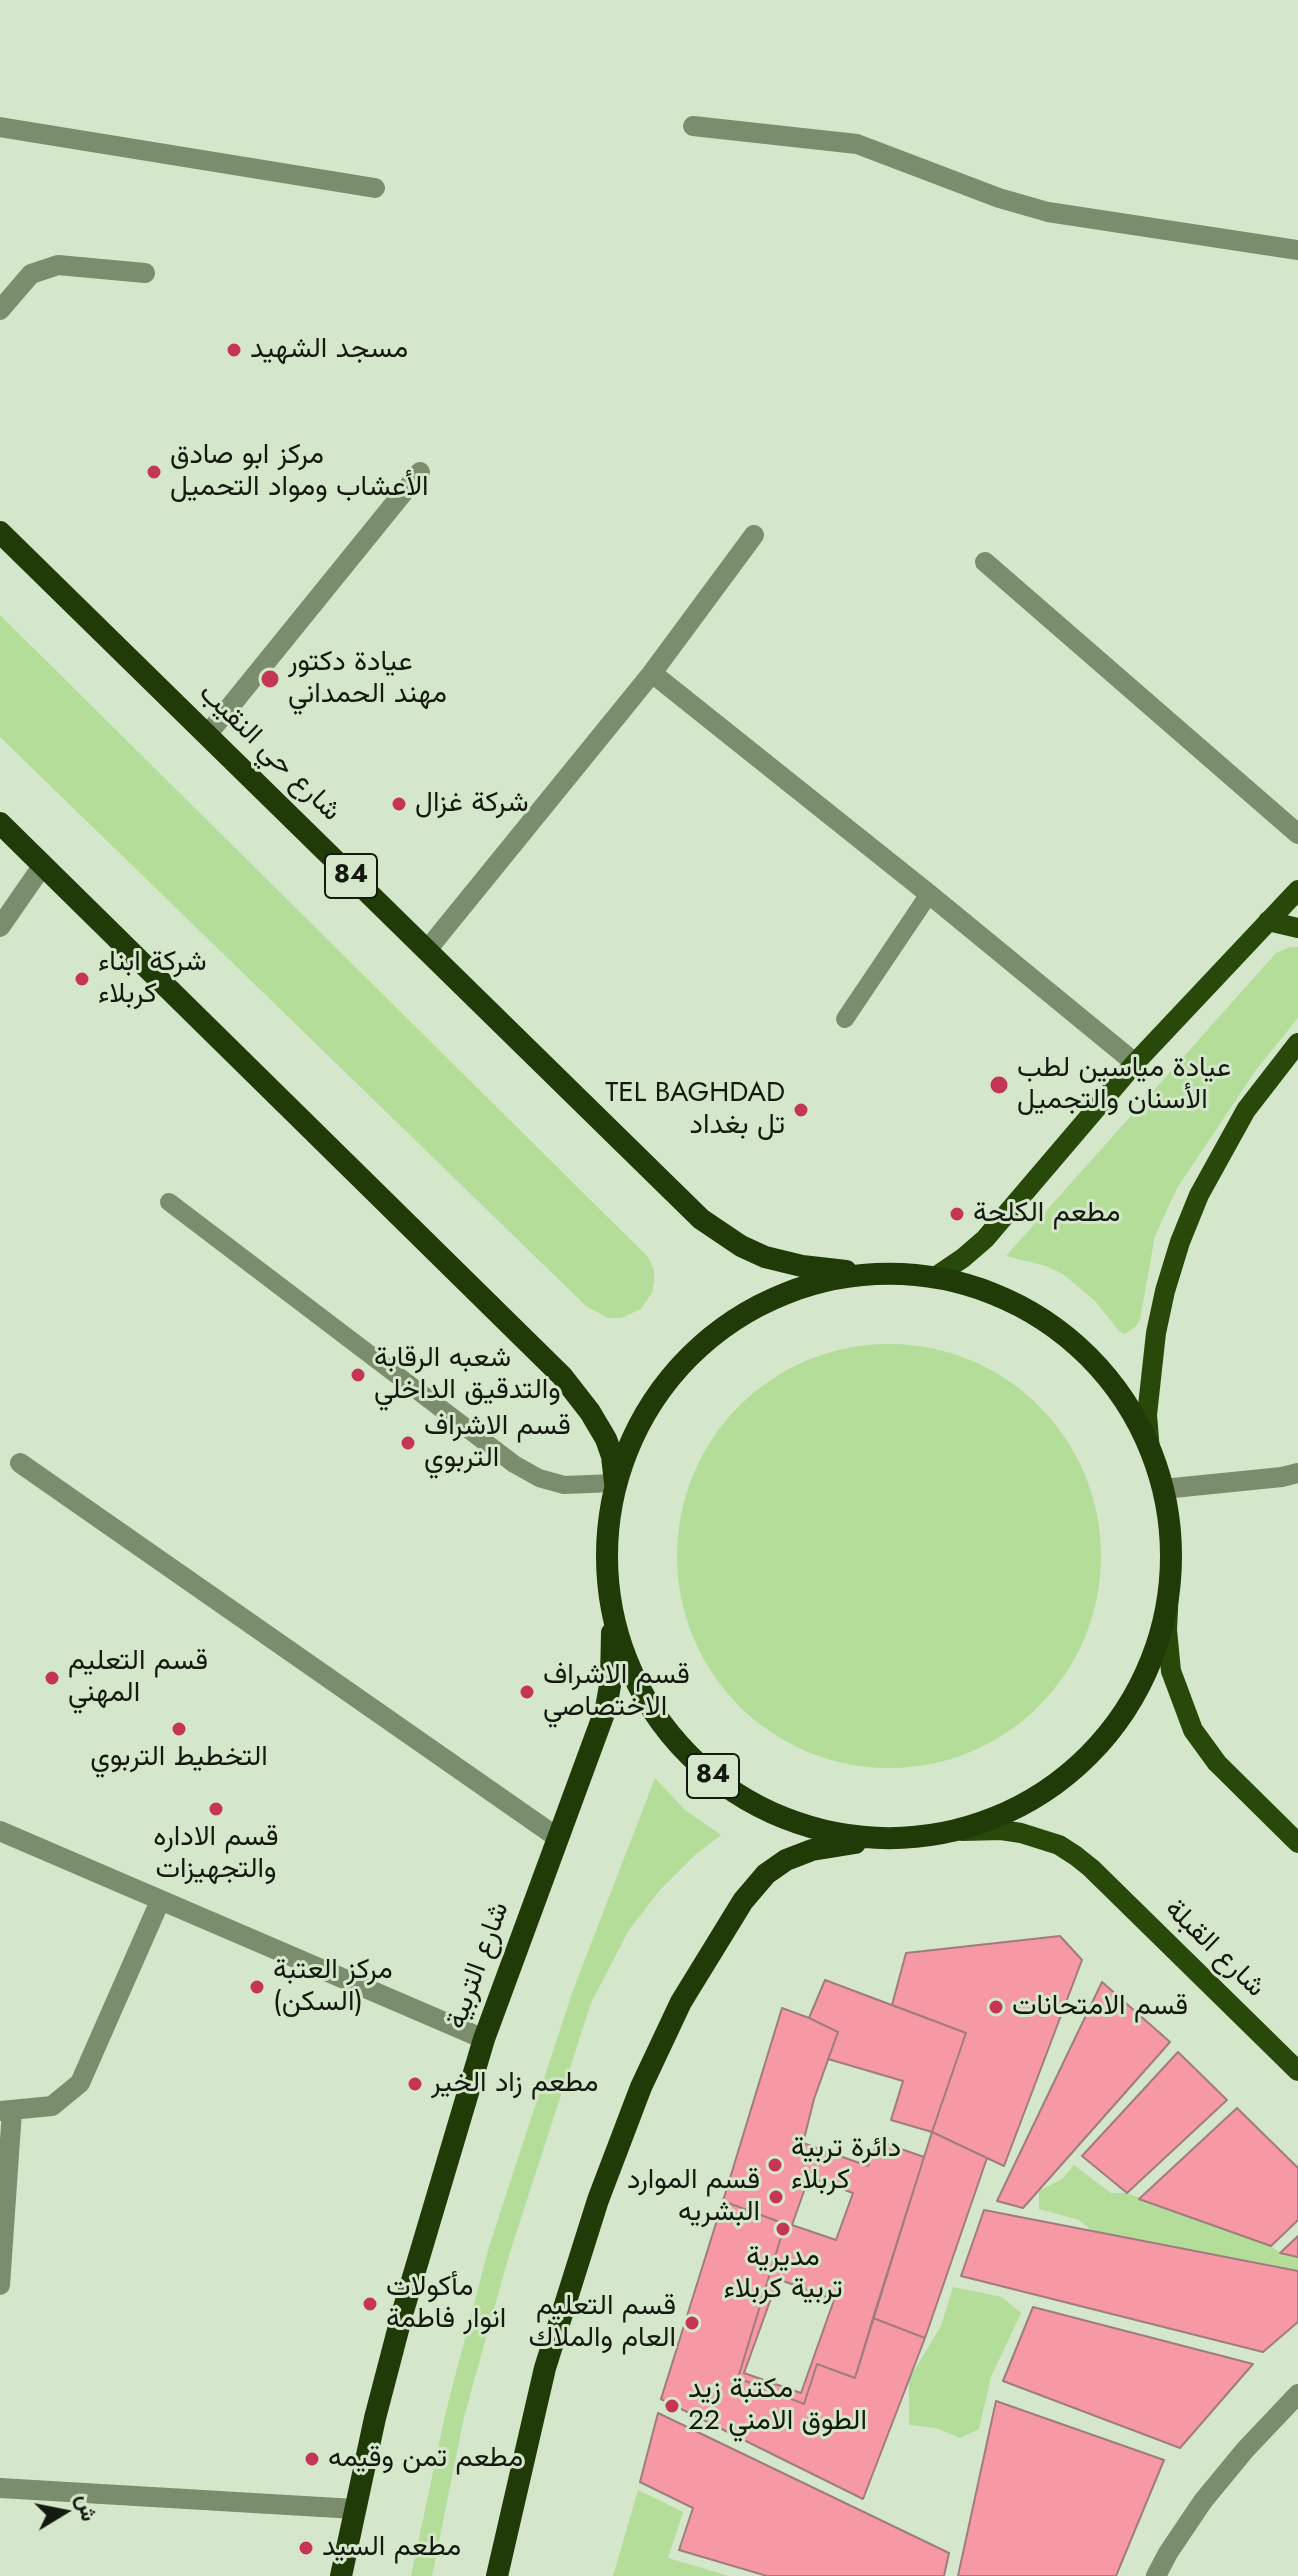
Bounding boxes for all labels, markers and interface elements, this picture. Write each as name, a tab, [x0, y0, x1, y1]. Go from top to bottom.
place label: مسجد الشهيد	[250, 333, 408, 367]
marker: مسجد الشهيد	[225, 341, 243, 359]
place label: مركز ابو صادق الأعشاب ومواد التحميل	[170, 439, 429, 505]
marker: مركز ابو صادق الأعشاب ومواد التحميل	[145, 463, 163, 481]
place label: عيادة دكتور مهند الحمداني	[288, 646, 447, 712]
marker: عيادة دكتور مهند الحمداني	[259, 668, 281, 690]
street label: شارع حي النقيب	[191, 677, 347, 829]
place label: شركة غزال	[415, 787, 529, 821]
marker: شركة غزال	[390, 795, 408, 813]
road number: 84	[325, 854, 377, 898]
place label: شركة ابناء كربلاء	[98, 946, 206, 1012]
marker: شركة ابناء كربلاء	[73, 970, 91, 988]
place label: عيادة مياسين لطب الأسنان والتجميل	[1017, 1052, 1231, 1118]
marker: عيادة مياسين لطب الأسنان والتجميل	[988, 1074, 1010, 1096]
place label: TEL BAGHDAD تل بغداد	[605, 1077, 785, 1143]
marker: TEL BAGHDAD تل بغداد	[792, 1101, 810, 1119]
place label: مطعم الكلحة	[973, 1197, 1120, 1231]
marker: مطعم الكلحة	[948, 1205, 966, 1223]
place label: شعبه الرقابة والتدقيق الداخلي	[374, 1342, 561, 1408]
marker: شعبه الرقابة والتدقيق الداخلي	[349, 1366, 367, 1384]
place label: قسم الاشراف التربوي	[424, 1410, 571, 1476]
marker: قسم الاشراف التربوي	[399, 1434, 417, 1452]
place label: قسم التعليم المهني	[68, 1645, 208, 1711]
place label: قسم الاشراف الاختصاصي	[543, 1659, 690, 1725]
marker: قسم التعليم المهني	[43, 1669, 61, 1687]
marker: قسم الاشراف الاختصاصي	[518, 1683, 536, 1701]
marker: التخطيط التربوي	[170, 1720, 188, 1738]
place label: التخطيط التربوي	[90, 1741, 268, 1775]
road number: 84	[687, 1754, 739, 1798]
marker: قسم الاداره والتجهيزات	[207, 1800, 225, 1818]
place label: قسم الاداره والتجهيزات	[153, 1821, 279, 1887]
street label: شارع القبلة	[1157, 1893, 1271, 2005]
street label: شارع التربية	[441, 1898, 517, 2034]
place label: مركز العتبة (السكن)	[273, 1954, 393, 2020]
marker: مركز العتبة (السكن)	[248, 1978, 266, 1996]
place label: قسم الامتحانات	[1012, 1990, 1188, 2024]
marker: قسم الامتحانات	[987, 1998, 1005, 2016]
place label: مطعم زاد الخير	[431, 2067, 599, 2101]
marker: مطعم زاد الخير	[406, 2075, 424, 2093]
place label: دائرة تربية كربلاء	[791, 2132, 901, 2198]
marker: دائرة تربية كربلاء	[766, 2156, 784, 2174]
place label: قسم الموارد البشريه	[627, 2164, 760, 2230]
marker: قسم الموارد البشريه	[767, 2188, 785, 2206]
marker: مديرية تربية كربلاء	[774, 2220, 792, 2238]
place label: مديرية تربية كربلاء	[723, 2241, 843, 2307]
place label: مأكولات انوار فاطمة	[386, 2271, 506, 2337]
place label: قسم التعليم العام والملاك	[528, 2290, 676, 2356]
marker: مأكولات انوار فاطمة	[361, 2295, 379, 2313]
marker: قسم التعليم العام والملاك	[683, 2314, 701, 2332]
place label: مكتبة زيد الطوق الامني 22	[688, 2373, 867, 2439]
marker: مكتبة زيد الطوق الامني 22	[663, 2397, 681, 2415]
place label: مطعم تمن وقيمه	[328, 2442, 523, 2476]
marker: مطعم تمن وقيمه	[303, 2450, 321, 2468]
north arrow	[24, 2472, 104, 2552]
text: ش	[70, 2492, 106, 2524]
place label: مطعم السيد	[322, 2531, 461, 2565]
marker: مطعم السيد	[297, 2539, 315, 2557]

